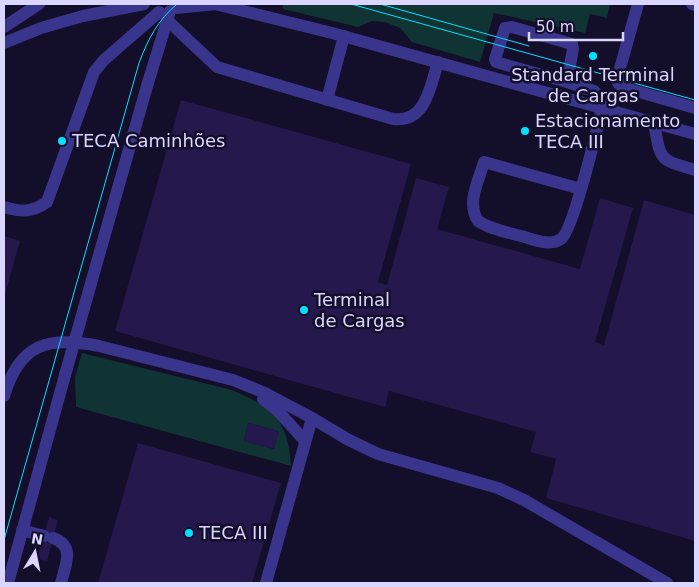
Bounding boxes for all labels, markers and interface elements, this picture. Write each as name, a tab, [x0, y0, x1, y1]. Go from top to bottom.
scale bar	[529, 10, 623, 42]
text: 50 m	[536, 18, 574, 36]
marker: Standard Terminal de Cargas	[587, 50, 599, 62]
place label: Standard Terminal de Cargas	[511, 64, 675, 106]
place label: Estacionamento TECA III	[534, 110, 680, 152]
marker: Estacionamento TECA III	[519, 125, 531, 137]
place label: TECA Caminhões	[71, 130, 225, 151]
marker: TECA Caminhões	[56, 135, 68, 147]
place label: Terminal de Cargas	[313, 289, 405, 331]
marker: Terminal de Cargas	[298, 304, 310, 316]
place label: TECA III	[198, 522, 268, 543]
north arrow	[10, 527, 60, 577]
marker: TECA III	[183, 527, 195, 539]
text: N	[30, 530, 44, 548]

